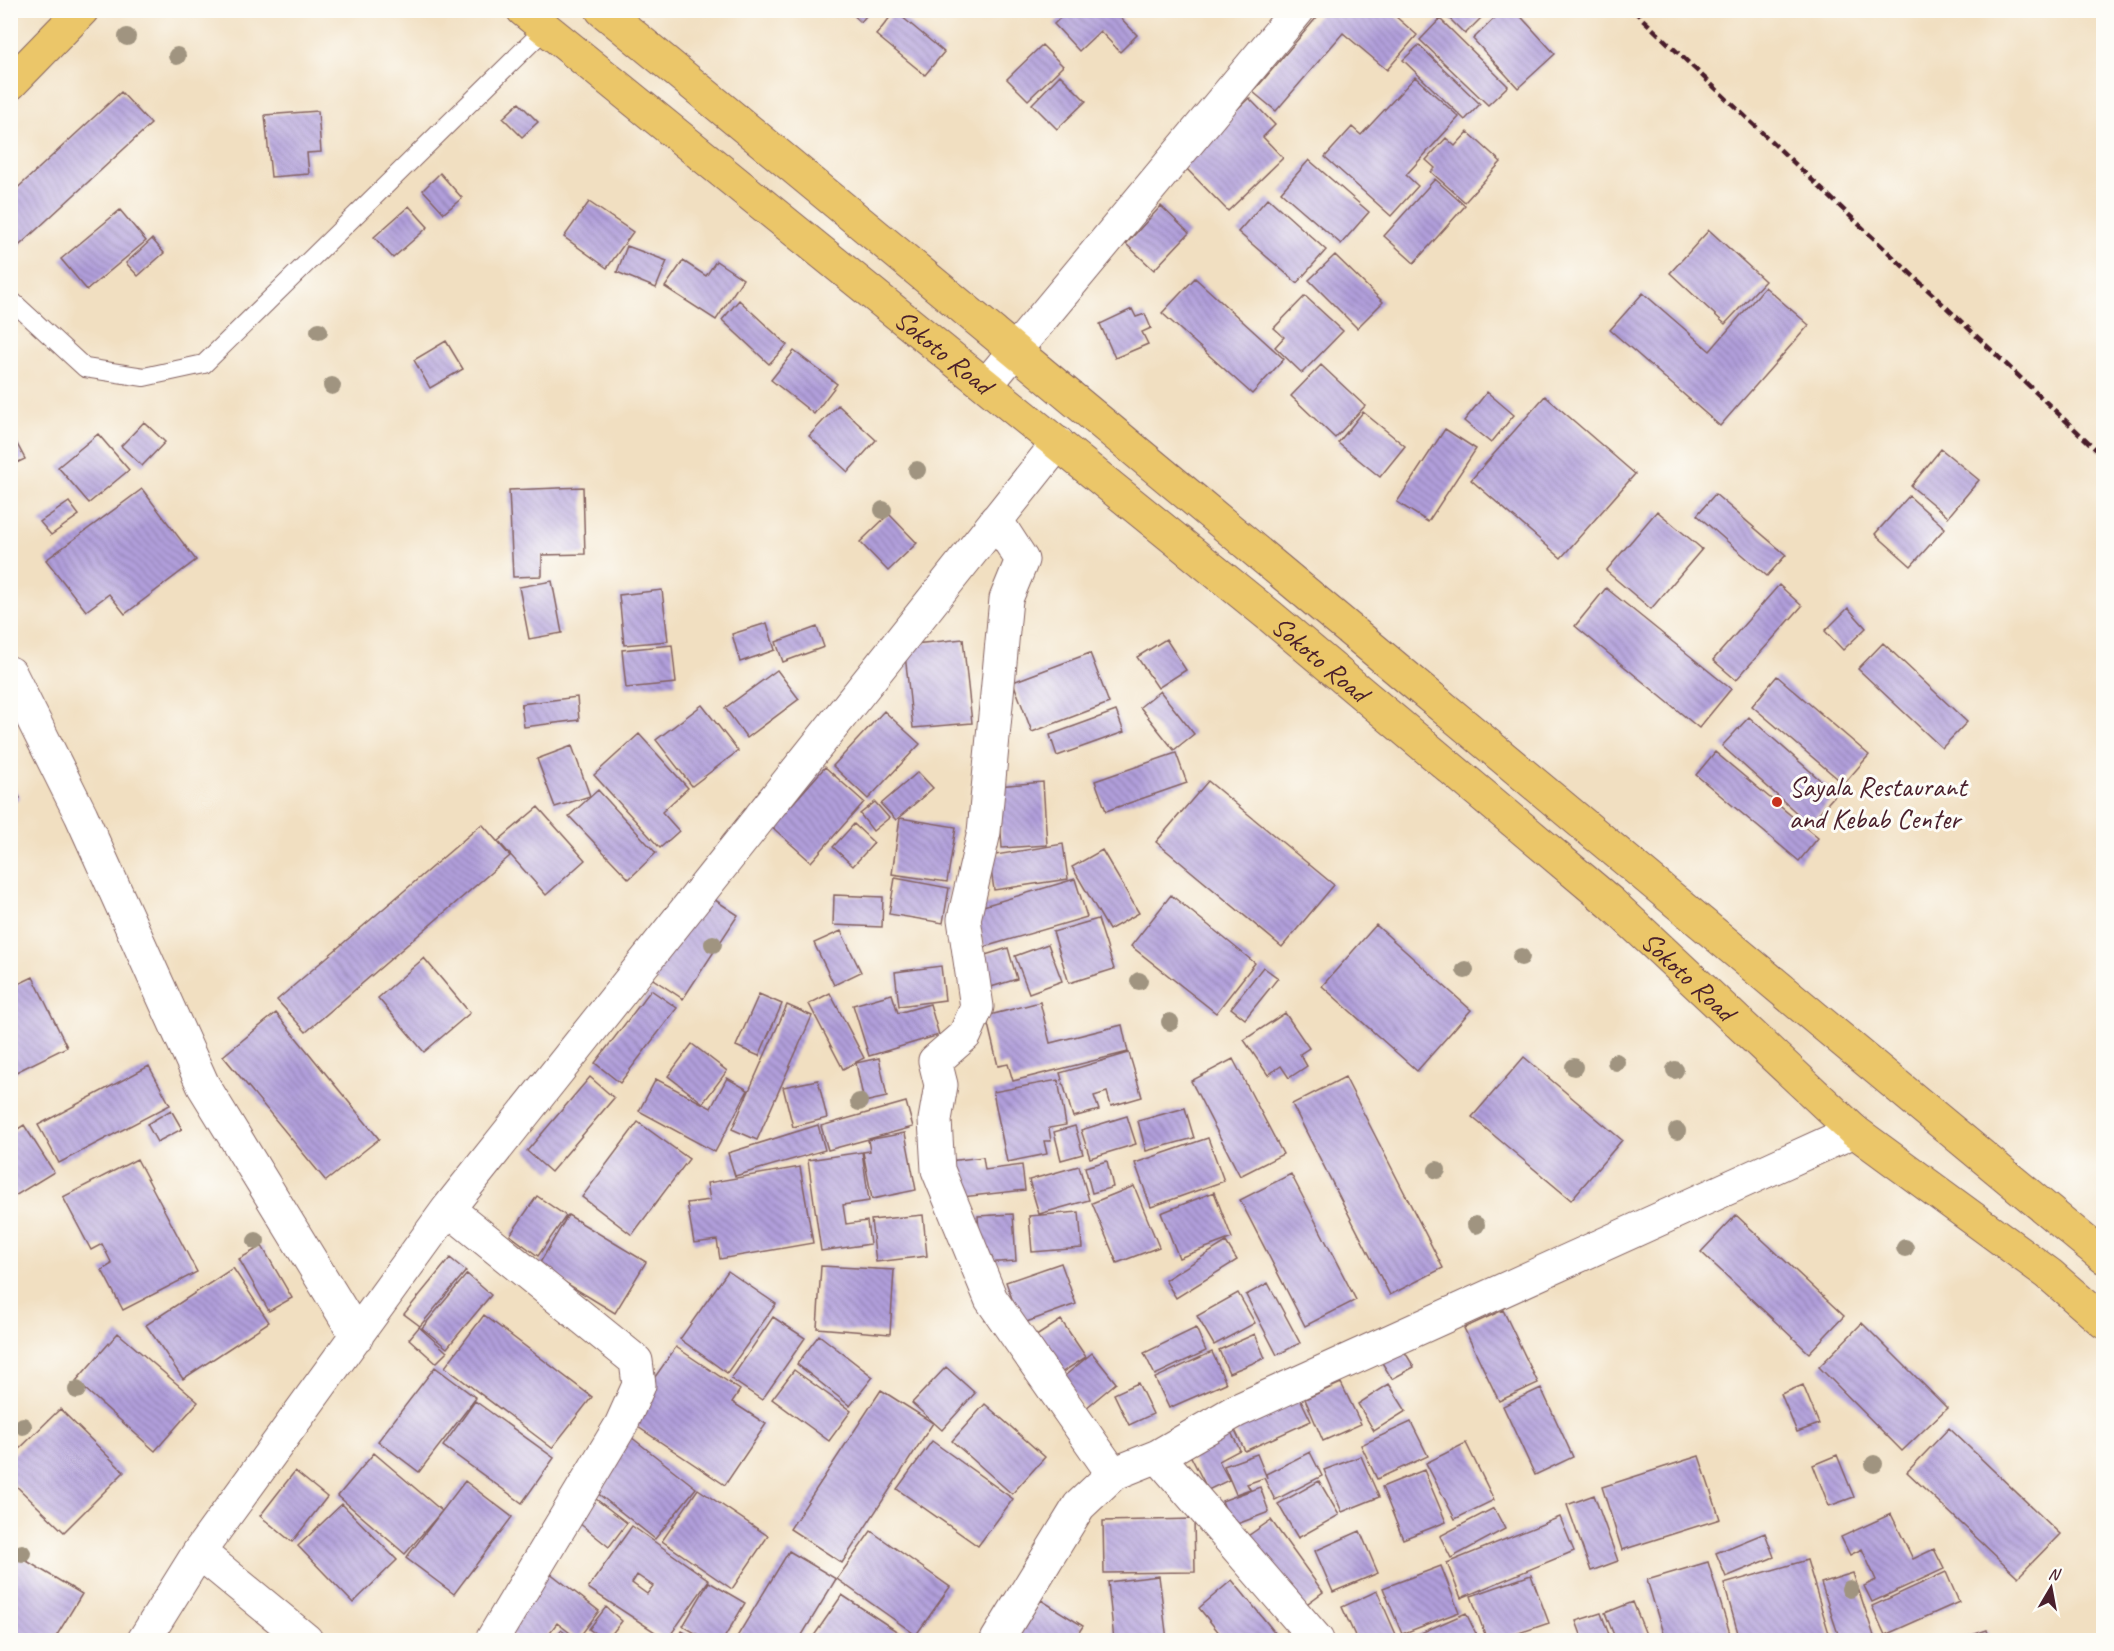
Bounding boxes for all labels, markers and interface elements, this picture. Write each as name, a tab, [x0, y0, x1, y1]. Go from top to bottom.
street label: Sokoto Road	[888, 301, 1003, 404]
street label: Sokoto Road	[1265, 608, 1379, 712]
place label: Sayala Restaurant and Kebab Center	[1789, 769, 1969, 836]
marker: Sayala Restaurant and Kebab Center	[1770, 795, 1784, 809]
street label: Sokoto Road	[1634, 923, 1746, 1031]
north arrow	[2021, 1558, 2081, 1618]
text: N	[2047, 1564, 2063, 1585]

